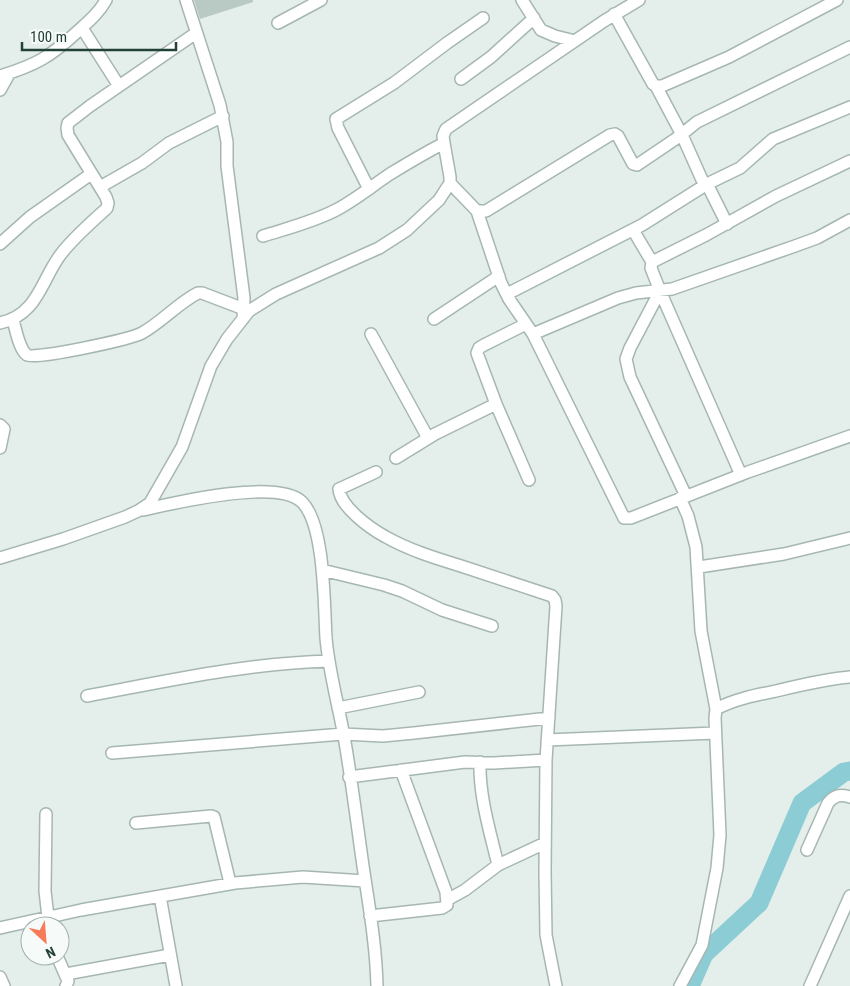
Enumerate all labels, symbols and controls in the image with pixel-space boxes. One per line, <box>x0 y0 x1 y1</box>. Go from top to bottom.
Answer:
scale bar <box>22 20 176 52</box>
text: 100 m <box>30 28 67 46</box>
north arrow <box>20 916 70 966</box>
text: N <box>43 944 58 962</box>

